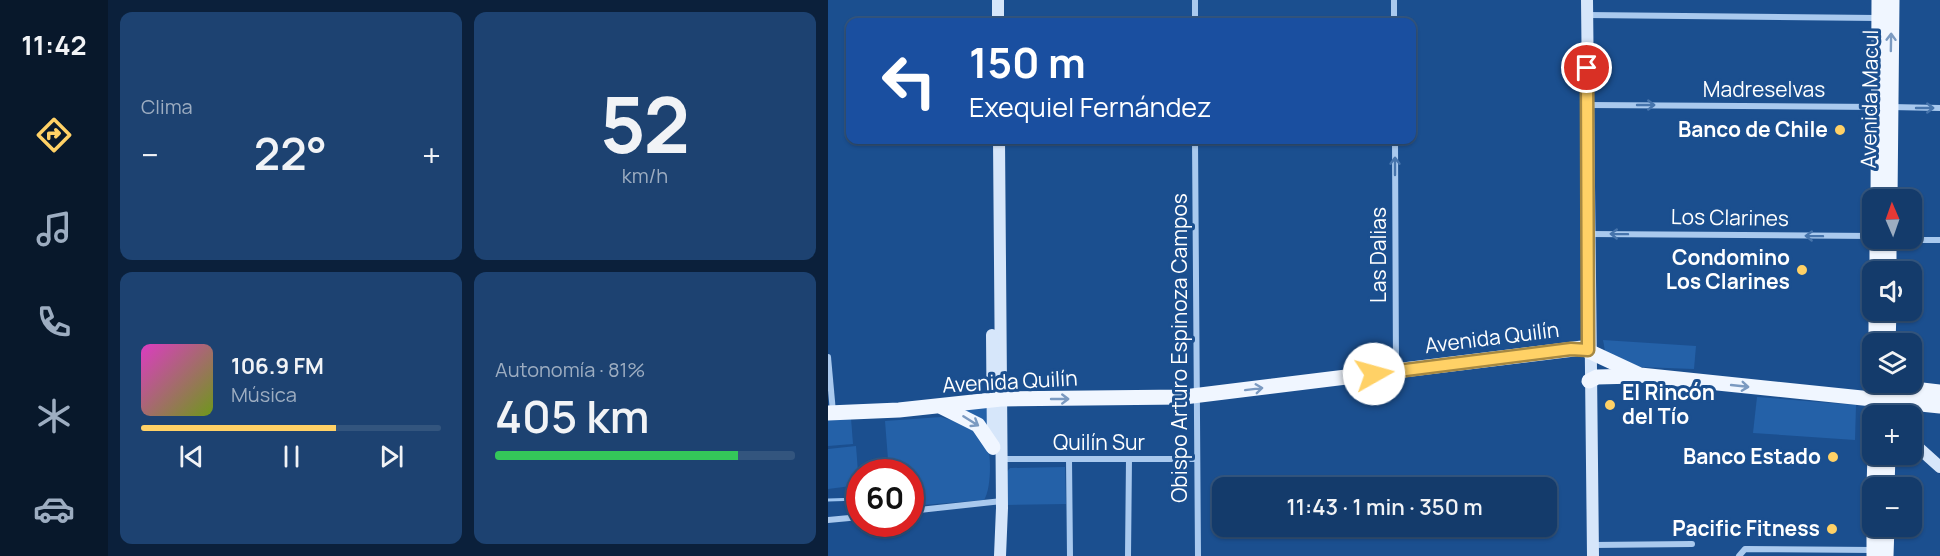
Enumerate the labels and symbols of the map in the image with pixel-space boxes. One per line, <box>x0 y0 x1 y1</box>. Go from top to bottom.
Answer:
street label: Avenida Macul <box>1854 29 1884 169</box>
one-way arrow <box>1886 33 1897 53</box>
pin <box>1561 42 1612 93</box>
street label: Madreselvas <box>1703 75 1825 103</box>
one-way arrow <box>1635 99 1655 111</box>
one-way arrow <box>1914 102 1934 113</box>
place label: Banco de Chile <box>1678 115 1828 143</box>
marker: Banco de Chile <box>1833 123 1847 137</box>
one-way arrow <box>1389 156 1401 176</box>
north arrow <box>1862 189 1922 249</box>
street label: Obispo Arturo Espinoza Campos <box>1165 193 1193 503</box>
street label: Los Clarines <box>1671 202 1789 232</box>
street label: Las Dalias <box>1364 207 1392 303</box>
one-way arrow <box>1609 228 1629 240</box>
one-way arrow <box>1804 230 1824 242</box>
place label: Condomino Los Clarines <box>1666 243 1790 295</box>
marker: Condomino Los Clarines <box>1795 263 1809 277</box>
street label: Avenida Quilín <box>1423 315 1561 359</box>
position arrow <box>1342 342 1406 406</box>
street label: Avenida Quilín <box>942 363 1078 399</box>
place label: El Rincón del Tío <box>1622 378 1715 430</box>
one-way arrow <box>1729 381 1749 392</box>
one-way arrow <box>1244 383 1264 394</box>
one-way arrow <box>1049 393 1069 405</box>
marker: El Rincón del Tío <box>1603 398 1617 412</box>
one-way arrow <box>962 415 979 427</box>
street label: Quilín Sur <box>1053 428 1145 456</box>
place label: Banco Estado <box>1683 442 1821 470</box>
marker: Banco Estado <box>1826 450 1840 464</box>
speed limit sign: 60 <box>846 459 924 537</box>
place label: Pacific Fitness <box>1672 514 1820 542</box>
marker: Pacific Fitness <box>1825 522 1839 536</box>

